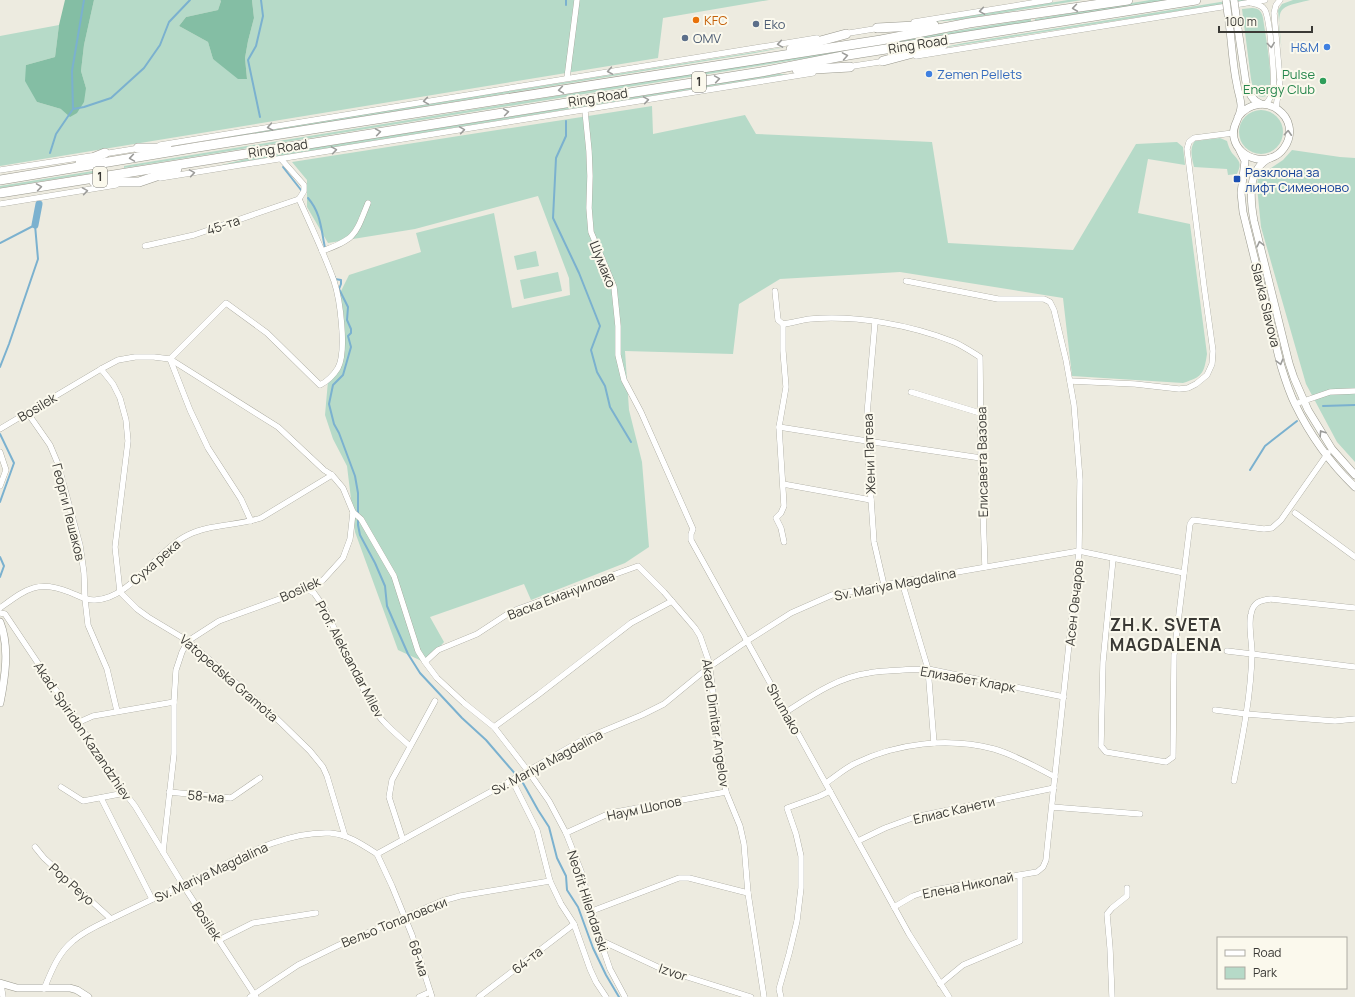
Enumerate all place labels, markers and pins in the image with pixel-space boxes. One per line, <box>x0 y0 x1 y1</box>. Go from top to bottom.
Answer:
place label: KFC <box>704 11 728 29</box>
marker: KFC <box>691 15 701 25</box>
place label: Eko <box>764 15 786 33</box>
marker: Eko <box>751 19 761 29</box>
place label: OMV <box>693 29 721 47</box>
marker: OMV <box>680 33 690 43</box>
place label: H&M <box>1291 38 1319 56</box>
marker: H&M <box>1322 42 1332 52</box>
place label: Zemen Pellets <box>937 65 1022 83</box>
place label: Pulse Energy Club <box>1243 65 1315 98</box>
marker: Zemen Pellets <box>924 69 934 79</box>
marker: Pulse Energy Club <box>1318 76 1328 86</box>
place label: Разклона за лифт Симеоново <box>1245 163 1350 196</box>
marker: Разклона за лифт Симеоново <box>1232 174 1242 184</box>

